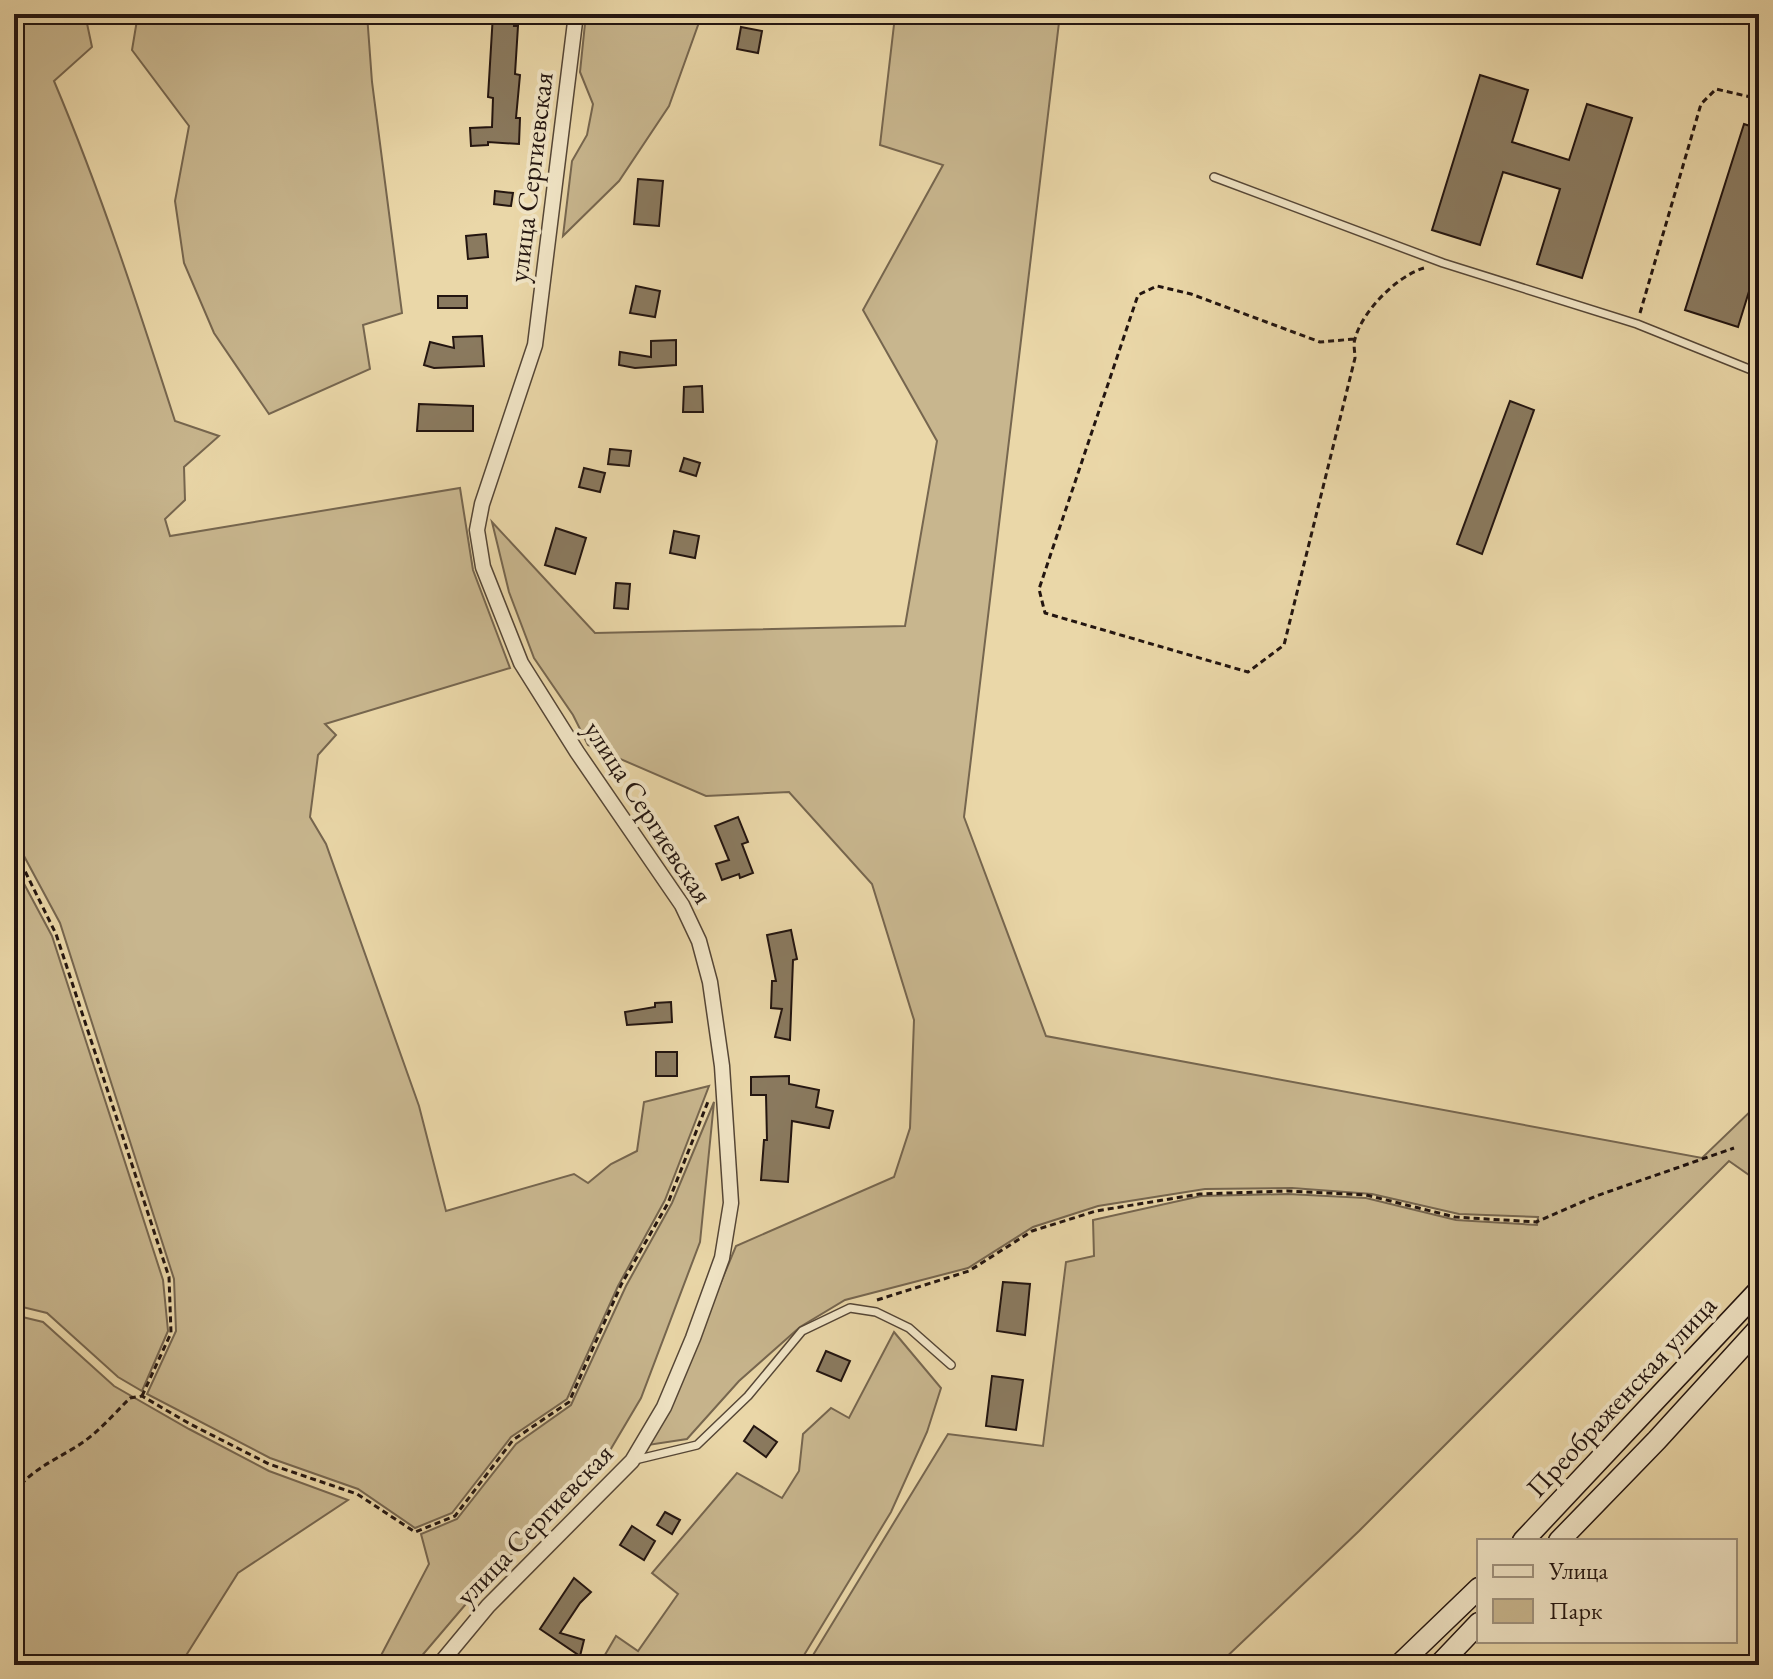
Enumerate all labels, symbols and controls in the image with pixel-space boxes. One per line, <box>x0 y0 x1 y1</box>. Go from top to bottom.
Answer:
street label: улица Сергиевская <box>499 70 561 284</box>
street label: улица Сергиевская <box>576 714 722 910</box>
street label: Преображенская улица <box>1518 1287 1725 1505</box>
street label: улица Сергиевская <box>448 1435 620 1613</box>
legend <box>1477 1539 1737 1643</box>
text: Улица <box>1548 1555 1608 1586</box>
text: Парк <box>1549 1595 1603 1626</box>

